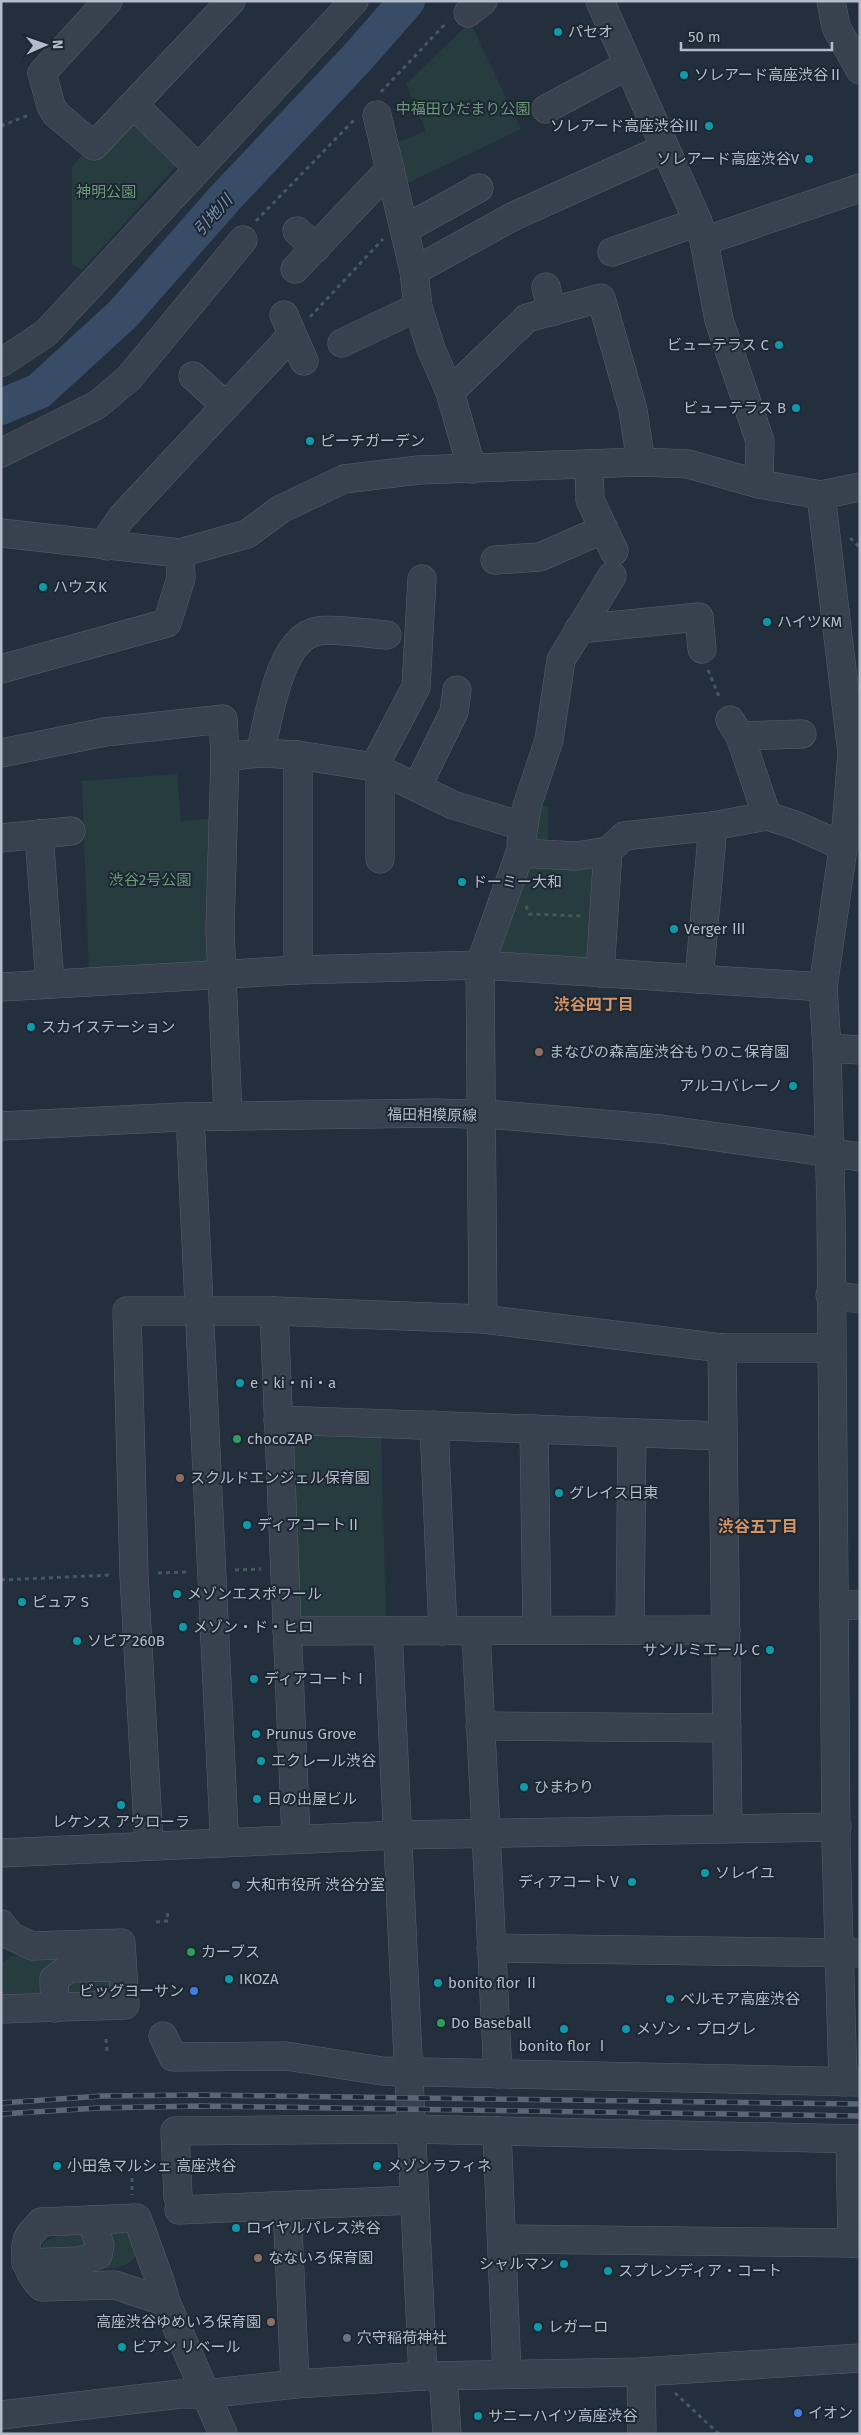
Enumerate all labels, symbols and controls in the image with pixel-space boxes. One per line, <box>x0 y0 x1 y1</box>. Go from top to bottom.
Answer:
north arrow <box>20 20 70 70</box>
scale bar <box>681 20 832 52</box>
place label: パセオ <box>568 23 613 41</box>
marker: パセオ <box>552 26 564 38</box>
text: 50 m <box>688 28 721 46</box>
text: N <box>49 40 66 50</box>
place label: ソレアード高座渋谷Ⅱ <box>694 66 843 84</box>
marker: ソレアード高座渋谷Ⅱ <box>678 69 690 81</box>
park label: 中福田ひだまり公園 <box>396 100 530 118</box>
place label: ソレアード高座渋谷Ⅲ <box>550 117 699 135</box>
marker: ソレアード高座渋谷Ⅲ <box>703 120 715 132</box>
place label: ソレアード高座渋谷V <box>657 150 800 168</box>
marker: ソレアード高座渋谷V <box>803 153 815 165</box>
park label: 神明公園 <box>76 183 136 201</box>
water label: 引地川 <box>190 189 237 239</box>
place label: ビューテラス C <box>667 336 770 354</box>
marker: ビューテラス C <box>773 339 785 351</box>
place label: ビューテラス B <box>683 399 786 417</box>
marker: ビューテラス B <box>790 402 802 414</box>
place label: ピーチガーデン <box>320 432 425 450</box>
marker: ピーチガーデン <box>304 435 316 447</box>
place label: ハウスK <box>53 578 107 596</box>
marker: ハウスK <box>37 581 49 593</box>
place label: ハイツKM <box>777 613 842 631</box>
marker: ハイツKM <box>761 616 773 628</box>
park label: 渋谷2号公園 <box>109 871 191 889</box>
place label: ドーミー大和 <box>472 873 562 891</box>
marker: ドーミー大和 <box>456 876 468 888</box>
place label: Verger Ⅲ <box>684 920 746 938</box>
marker: Verger Ⅲ <box>668 923 680 935</box>
district label: 渋谷四丁目 <box>554 995 634 1014</box>
place label: スカイステーション <box>41 1018 175 1036</box>
marker: スカイステーション <box>25 1021 37 1033</box>
place label: まなびの森高座渋谷もりのこ保育園 <box>549 1043 789 1061</box>
marker: まなびの森高座渋谷もりのこ保育園 <box>533 1046 545 1058</box>
place label: アルコバレーノ <box>679 1077 783 1095</box>
marker: アルコバレーノ <box>787 1080 799 1092</box>
street label: 福田相模原線 <box>387 1105 477 1125</box>
place label: e・ki・ni・a <box>250 1374 336 1392</box>
marker: e・ki・ni・a <box>234 1377 246 1389</box>
place label: chocoZAP <box>247 1430 313 1448</box>
marker: chocoZAP <box>231 1433 243 1445</box>
place label: スクルドエンジェル保育園 <box>190 1469 370 1487</box>
marker: スクルドエンジェル保育園 <box>174 1472 186 1484</box>
place label: グレイス日東 <box>569 1484 659 1502</box>
marker: グレイス日東 <box>553 1487 565 1499</box>
place label: ディアコートⅡ <box>257 1516 361 1534</box>
district label: 渋谷五丁目 <box>718 1517 798 1536</box>
marker: ディアコートⅡ <box>241 1519 253 1531</box>
place label: メゾンエスポワール <box>187 1585 322 1603</box>
marker: メゾンエスポワール <box>171 1588 183 1600</box>
place label: ピュア S <box>32 1593 89 1611</box>
marker: ピュア S <box>16 1596 28 1608</box>
place label: メゾン・ド・ヒロ <box>193 1618 313 1636</box>
marker: メゾン・ド・ヒロ <box>177 1621 189 1633</box>
place label: ソピア260B <box>87 1632 165 1650</box>
marker: ソピア260B <box>71 1635 83 1647</box>
place label: サンルミエール C <box>643 1641 761 1659</box>
marker: サンルミエール C <box>764 1644 776 1656</box>
place label: ディアコートⅠ <box>264 1670 368 1688</box>
marker: ディアコートⅠ <box>248 1673 260 1685</box>
place label: Prunus Grove <box>266 1725 356 1743</box>
marker: Prunus Grove <box>250 1728 262 1740</box>
place label: エクレール渋谷 <box>271 1752 376 1770</box>
marker: エクレール渋谷 <box>255 1755 267 1767</box>
place label: ひまわり <box>534 1778 594 1796</box>
marker: ひまわり <box>518 1781 530 1793</box>
place label: 日の出屋ビル <box>267 1790 357 1808</box>
marker: 日の出屋ビル <box>251 1793 263 1805</box>
marker: レケンス アウローラ <box>115 1799 127 1811</box>
place label: レケンス アウローラ <box>52 1813 190 1831</box>
place label: ソレイユ <box>715 1864 775 1882</box>
marker: ソレイユ <box>699 1867 711 1879</box>
place label: ディアコートⅤ <box>518 1873 622 1891</box>
place label: 大和市役所 渋谷分室 <box>246 1876 385 1894</box>
marker: ディアコートⅤ <box>626 1876 638 1888</box>
marker: 大和市役所 渋谷分室 <box>230 1879 242 1891</box>
place label: カーブス <box>201 1943 260 1961</box>
marker: カーブス <box>185 1946 197 1958</box>
place label: IKOZA <box>239 1970 279 1988</box>
marker: IKOZA <box>223 1973 235 1985</box>
place label: bonito flor Ⅱ <box>448 1974 539 1992</box>
marker: bonito flor Ⅱ <box>432 1977 444 1989</box>
place label: ビッグヨーサン <box>79 1982 184 2000</box>
marker: ビッグヨーサン <box>188 1985 200 1997</box>
place label: ベルモア高座渋谷 <box>680 1990 800 2008</box>
marker: ベルモア高座渋谷 <box>664 1993 676 2005</box>
place label: Do Baseball <box>451 2014 532 2032</box>
marker: Do Baseball <box>435 2017 447 2029</box>
place label: メゾン・プログレ <box>636 2020 756 2038</box>
marker: bonito flor Ⅰ <box>558 2023 570 2035</box>
marker: メゾン・プログレ <box>620 2023 632 2035</box>
place label: bonito flor Ⅰ <box>519 2037 609 2055</box>
place label: 小田急マルシェ 高座渋谷 <box>67 2157 236 2175</box>
place label: メゾンラフィネ <box>387 2157 492 2175</box>
marker: 小田急マルシェ 高座渋谷 <box>51 2160 63 2172</box>
marker: メゾンラフィネ <box>371 2160 383 2172</box>
place label: ロイヤルパレス渋谷 <box>246 2219 381 2237</box>
marker: ロイヤルパレス渋谷 <box>230 2222 242 2234</box>
place label: なないろ保育園 <box>268 2249 373 2267</box>
marker: なないろ保育園 <box>252 2252 264 2264</box>
place label: シャルマン <box>479 2255 554 2273</box>
marker: シャルマン <box>558 2258 570 2270</box>
place label: スプレンディア・コート <box>618 2262 782 2280</box>
marker: スプレンディア・コート <box>602 2265 614 2277</box>
place label: 高座渋谷ゆめいろ保育園 <box>96 2313 261 2331</box>
marker: 高座渋谷ゆめいろ保育園 <box>265 2316 277 2328</box>
place label: レガーロ <box>548 2318 608 2336</box>
marker: レガーロ <box>532 2321 544 2333</box>
place label: 穴守稲荷神社 <box>357 2329 447 2347</box>
marker: 穴守稲荷神社 <box>341 2332 353 2344</box>
place label: ビアン リベール <box>132 2338 240 2356</box>
marker: ビアン リベール <box>116 2341 128 2353</box>
place label: イオン <box>808 2404 853 2422</box>
place label: サニーハイツ高座渋谷 <box>488 2407 637 2425</box>
marker: イオン <box>792 2407 804 2419</box>
marker: サニーハイツ高座渋谷 <box>472 2410 484 2422</box>

